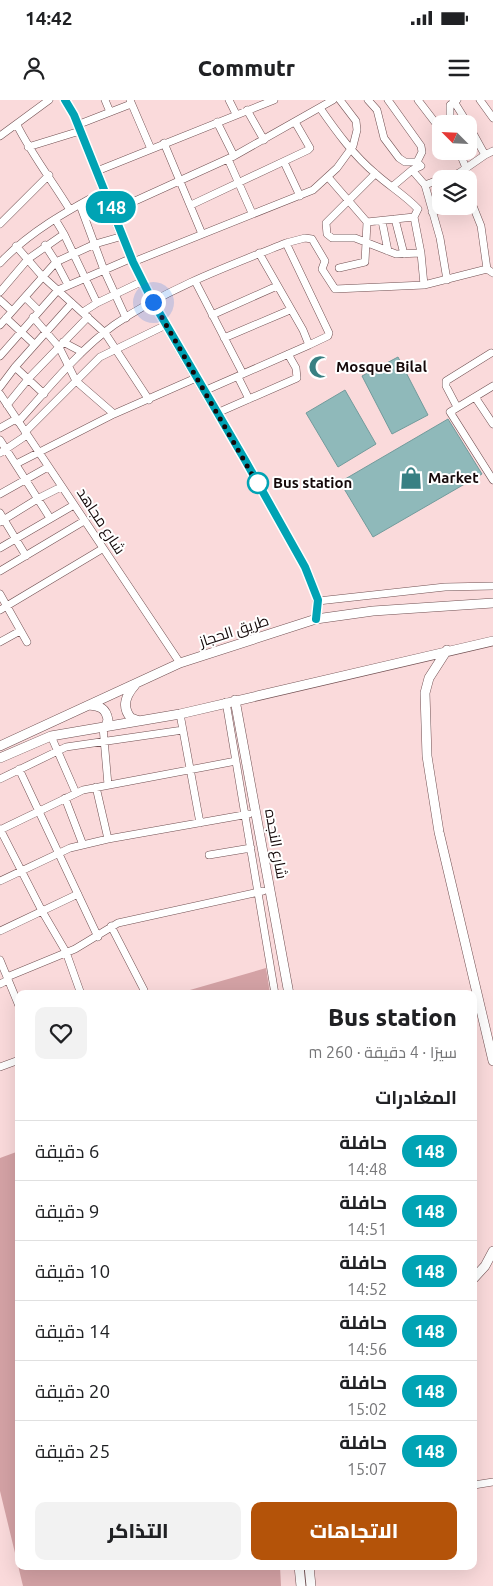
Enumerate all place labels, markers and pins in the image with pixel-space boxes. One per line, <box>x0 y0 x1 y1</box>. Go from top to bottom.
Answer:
mosque icon: Mosque Bilal <box>307 354 333 380</box>
place label: Mosque Bilal <box>336 358 427 375</box>
shop icon: Market <box>398 465 424 491</box>
place label: Market <box>428 469 479 486</box>
marker: Bus station <box>247 472 269 494</box>
place label: Bus station <box>273 474 352 491</box>

